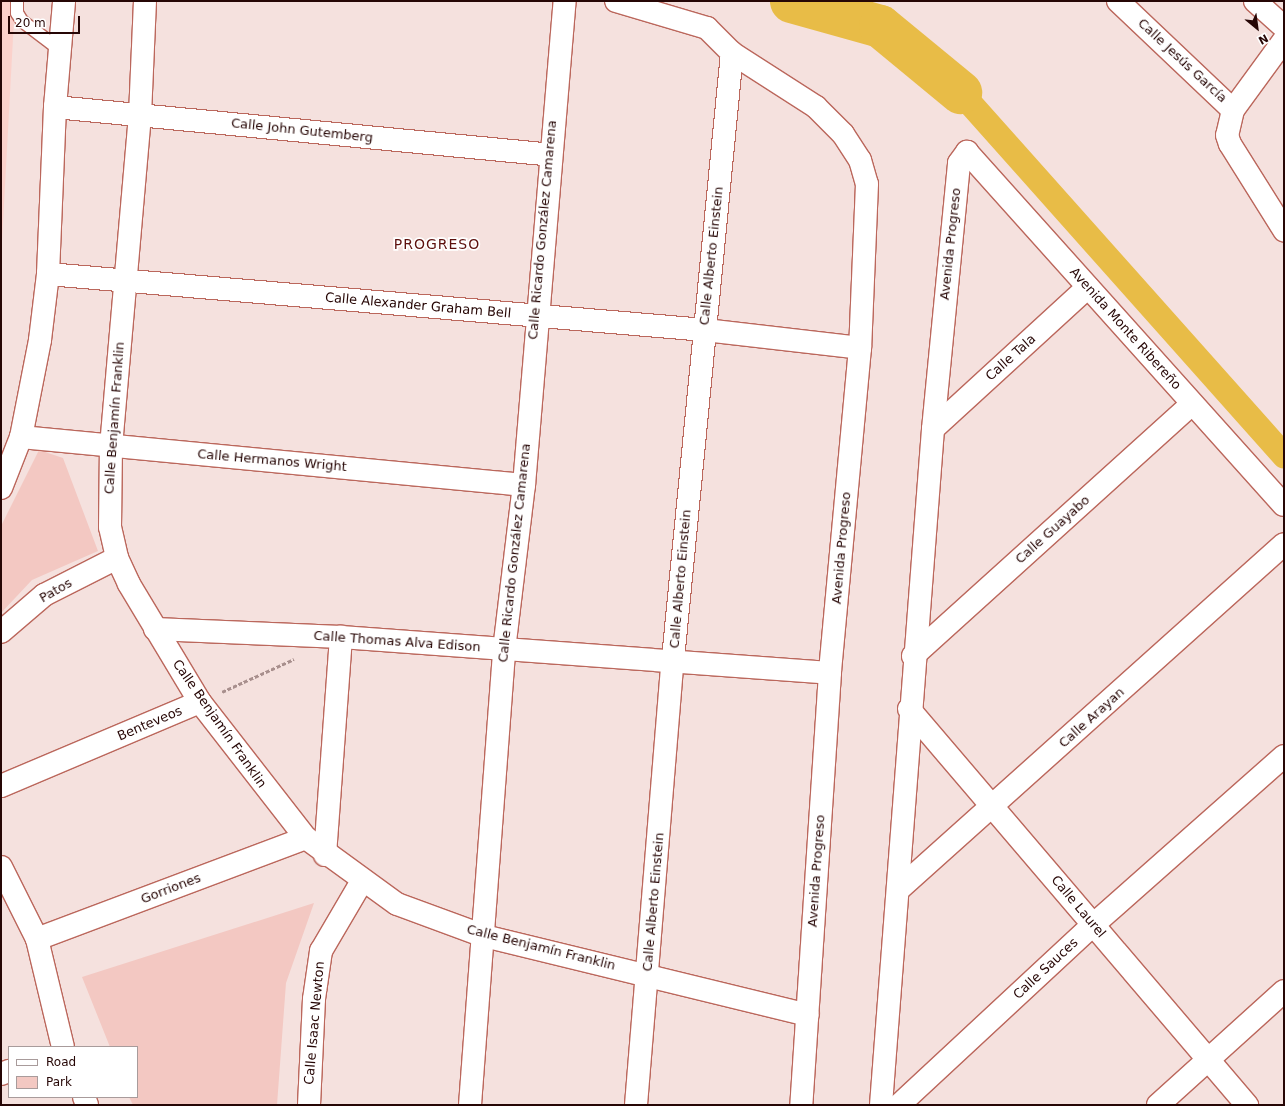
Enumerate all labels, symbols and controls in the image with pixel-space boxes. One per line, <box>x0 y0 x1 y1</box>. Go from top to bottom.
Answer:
scale bar <box>10 8 82 34</box>
north arrow <box>1237 8 1277 48</box>
text: 20 m <box>15 16 46 30</box>
street label: Calle Jesús García <box>1134 16 1230 106</box>
text: N <box>1256 31 1270 47</box>
street label: Calle John Gutemberg <box>230 116 374 146</box>
street label: Calle Ricardo González Camarena <box>526 120 560 340</box>
street label: Calle Alberto Einstein <box>697 186 727 326</box>
street label: Avenida Progreso <box>937 187 965 301</box>
district label: PROGRESO <box>394 236 480 252</box>
street label: Avenida Monte Ribereño <box>1066 265 1184 393</box>
street label: Calle Alexander Graham Bell <box>324 290 512 322</box>
street label: Calle Tala <box>983 332 1039 384</box>
street label: Calle Benjamín Franklin <box>102 341 128 495</box>
street label: Calle Ricardo González Camarena <box>496 443 534 663</box>
street label: Calle Hermanos Wright <box>197 447 347 475</box>
street label: Avenida Progreso <box>829 491 855 605</box>
street label: Calle Guayabo <box>1013 493 1093 567</box>
street label: Calle Alberto Einstein <box>667 509 695 649</box>
street label: Patos <box>37 575 75 607</box>
street label: Calle Thomas Alva Edison <box>313 628 481 656</box>
street label: Calle Benjamín Franklin <box>169 657 269 791</box>
street label: Calle Arayan <box>1056 685 1128 751</box>
street label: Benteveos <box>115 703 185 745</box>
street label: Avenida Progreso <box>805 814 829 928</box>
street label: Calle Alberto Einstein <box>640 832 668 972</box>
street label: Gorriones <box>139 870 203 908</box>
street label: Calle Laurel <box>1047 873 1109 941</box>
street label: Calle Benjamín Franklin <box>465 922 617 974</box>
street label: Calle Sauces <box>1010 935 1082 1003</box>
street label: Calle Isaac Newton <box>302 961 328 1085</box>
legend <box>8 1046 138 1098</box>
text: Road <box>46 1055 76 1069</box>
text: Park <box>46 1075 72 1089</box>

